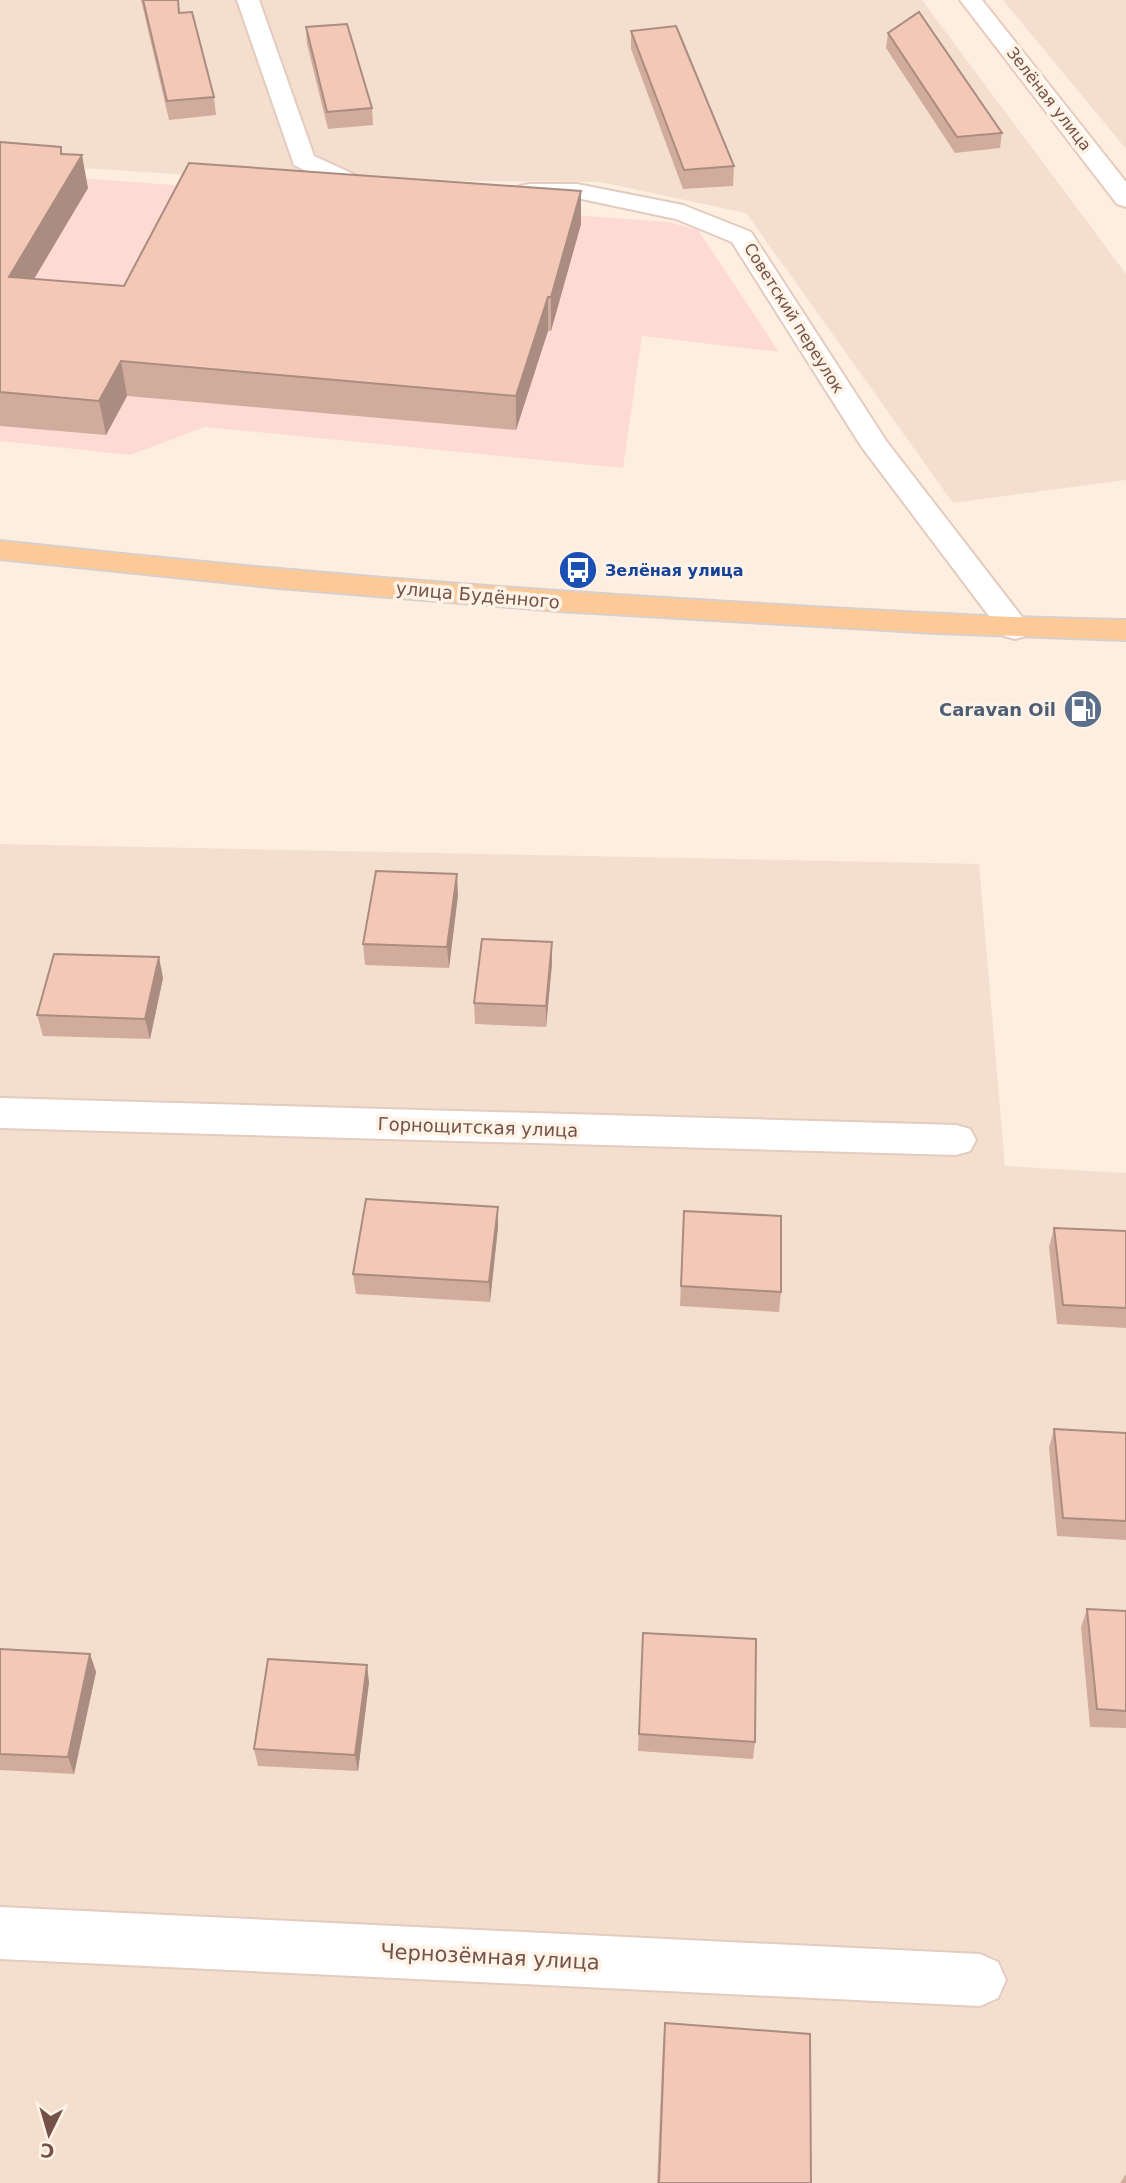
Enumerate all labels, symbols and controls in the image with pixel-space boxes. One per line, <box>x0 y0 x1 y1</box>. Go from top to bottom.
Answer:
street label: Зелёная улица <box>1003 44 1095 154</box>
street label: Советский переулок <box>740 239 848 397</box>
bus stop icon: Зелёная улица <box>557 549 599 591</box>
place label: Зелёная улица <box>605 561 744 580</box>
street label: улица Будённого <box>395 577 561 613</box>
fuel station icon: Caravan Oil <box>1062 688 1104 730</box>
place label: Caravan Oil <box>939 699 1056 720</box>
street label: Горнощитская улица <box>377 1113 579 1141</box>
street label: Чернозёмная улица <box>380 1939 600 1975</box>
north arrow <box>14 2099 84 2169</box>
text: С <box>40 2139 55 2163</box>

